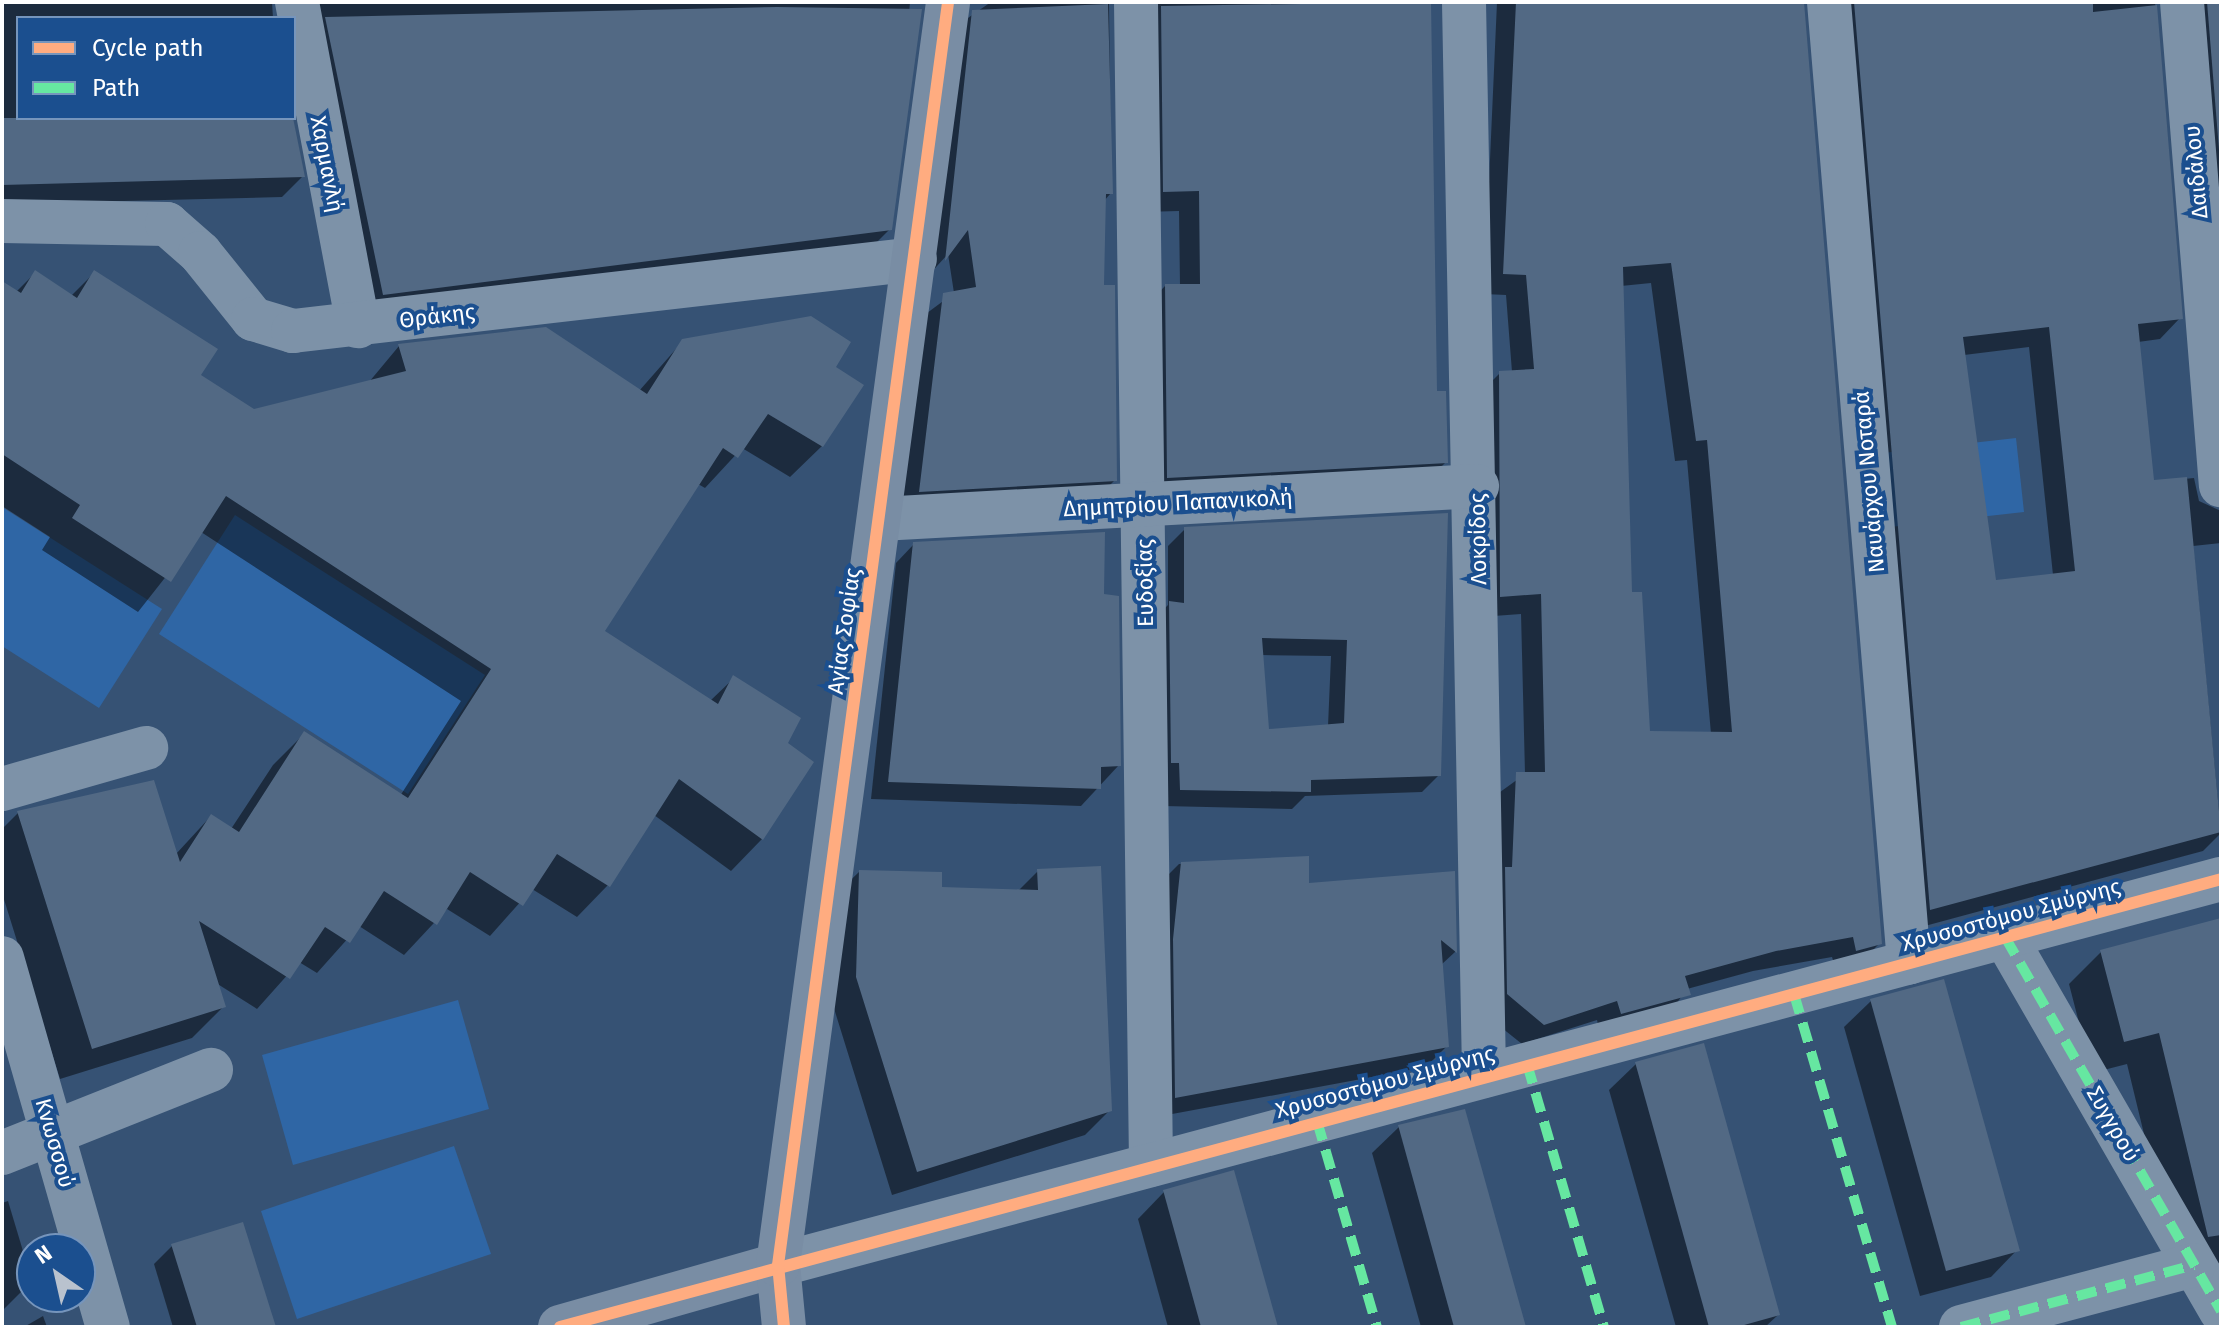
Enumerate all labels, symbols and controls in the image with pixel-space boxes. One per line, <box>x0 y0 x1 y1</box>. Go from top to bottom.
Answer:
legend <box>16 16 296 120</box>
text: Cycle path <box>92 34 204 62</box>
text: Path <box>92 74 140 102</box>
street label: Χαρμανλή <box>305 114 349 214</box>
street label: Δαιδάλου <box>2179 124 2213 220</box>
street label: Θράκης <box>398 298 476 334</box>
street label: Ναυάρχου Νοταρά <box>1848 390 1890 574</box>
street label: Δημητρίου Παπανικολή <box>1063 484 1293 522</box>
street label: Λοκρίδος <box>1464 493 1492 585</box>
street label: Ευδοξίας <box>1131 539 1159 627</box>
street label: Αγίας Σοφίας <box>822 566 866 696</box>
street label: Χρυσοστόμου Σμύρνης <box>1899 873 2123 957</box>
street label: Χρυσοστόμου Σμύρνης <box>1273 1040 1497 1124</box>
street label: Συγγρού <box>2081 1082 2145 1166</box>
street label: Κνωσσού <box>30 1095 80 1191</box>
north arrow <box>16 1233 96 1313</box>
text: N <box>30 1239 57 1270</box>

